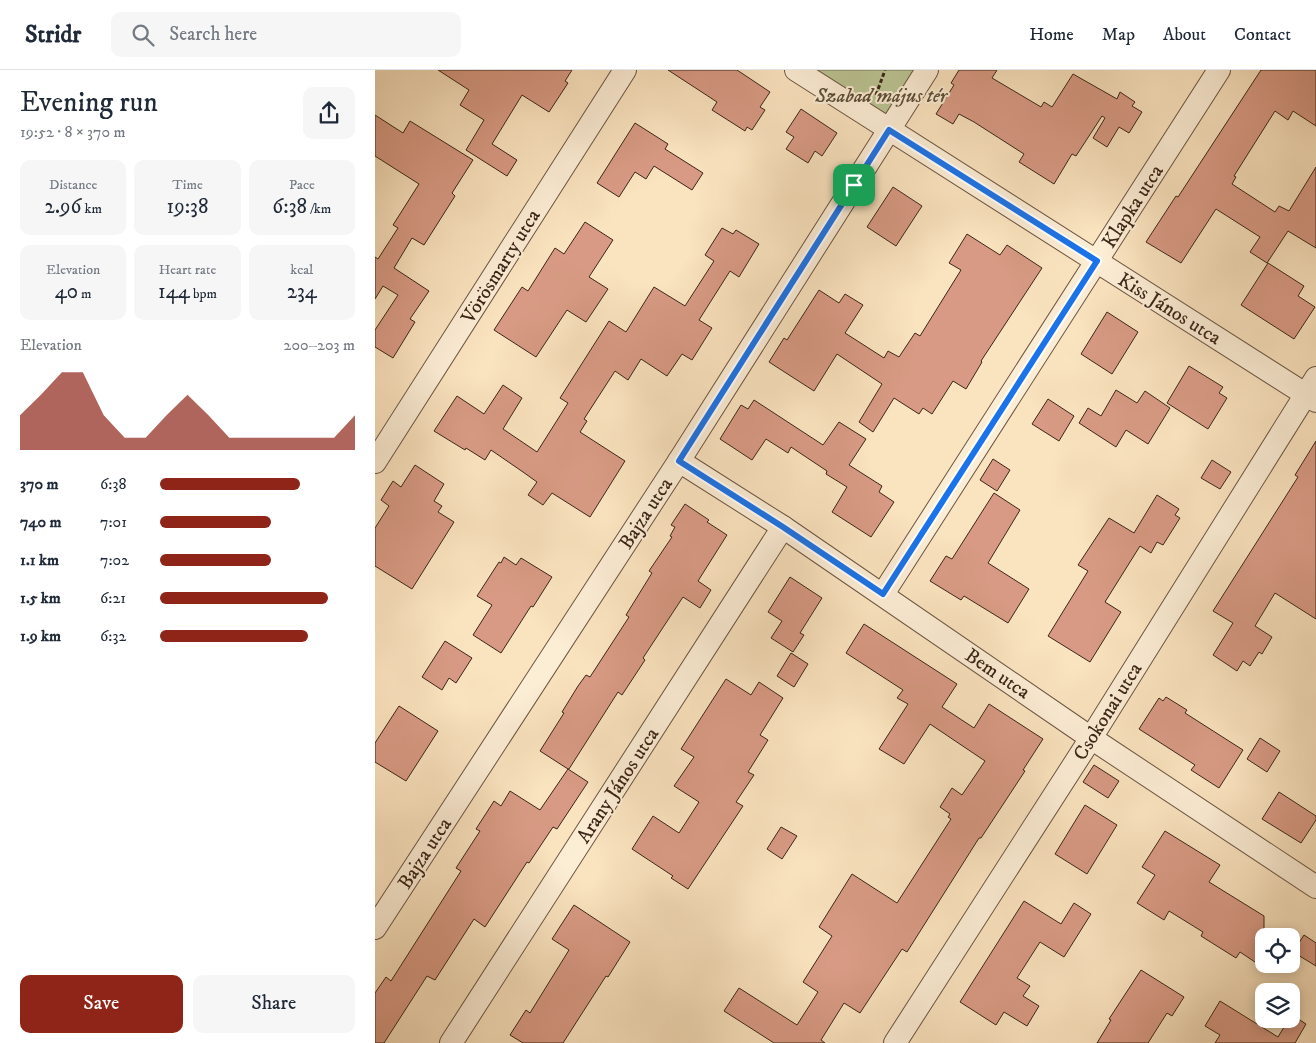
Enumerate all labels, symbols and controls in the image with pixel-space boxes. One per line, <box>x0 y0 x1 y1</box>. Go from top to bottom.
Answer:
search box <box>111 12 461 57</box>
text: Stridr <box>25 20 81 50</box>
icon: search <box>129 21 157 49</box>
text: Search here <box>169 23 257 46</box>
text: Home <box>1029 24 1074 46</box>
text: Map <box>1102 24 1135 46</box>
text: About <box>1163 24 1206 46</box>
text: Contact <box>1234 24 1291 46</box>
park label: Szabad május tér <box>814 84 949 109</box>
text: Evening run <box>20 85 158 120</box>
button: share <box>303 87 355 139</box>
text: 19:52 · 8 × 370 m <box>20 122 125 142</box>
street label: Klapka utca <box>1097 160 1170 253</box>
pin <box>833 164 875 206</box>
icon: arrive <box>840 171 868 199</box>
text: Distance <box>49 176 97 194</box>
text: Time <box>172 176 203 194</box>
text: Pace <box>289 176 315 194</box>
text: 2.96 <box>44 194 81 220</box>
text: 19:38 <box>167 194 208 220</box>
text: 6:38 <box>272 194 307 220</box>
text: km <box>81 200 102 218</box>
text: /km <box>307 200 331 218</box>
street label: Vörösmarty utca <box>456 205 547 329</box>
text: Elevation <box>46 261 100 279</box>
text: Heart rate <box>159 261 216 279</box>
text: kcal <box>290 261 313 279</box>
street label: Kiss János utca <box>1113 268 1226 351</box>
text: 40 <box>55 279 78 305</box>
text: 144 <box>158 279 190 305</box>
text: 234 <box>287 279 317 305</box>
text: m <box>78 285 92 303</box>
text: bpm <box>190 285 217 303</box>
text: Elevation <box>20 335 82 355</box>
text: 200–203 m <box>284 335 355 355</box>
street label: Bajza utca <box>614 473 679 554</box>
text: 370 m <box>20 474 58 494</box>
text: 6:38 <box>100 474 126 494</box>
text: 740 m <box>20 512 61 532</box>
text: 7:01 <box>100 512 127 532</box>
text: 1.1 km <box>20 550 59 570</box>
text: 7:02 <box>100 550 129 570</box>
text: 1.5 km <box>20 588 61 608</box>
text: 6:21 <box>100 588 126 608</box>
text: 1.9 km <box>20 626 61 646</box>
text: 6:32 <box>100 626 126 646</box>
street label: Bem utca <box>960 643 1035 705</box>
street label: Csokonai utca <box>1068 658 1148 765</box>
street label: Arany János utca <box>572 723 665 848</box>
street label: Bajza utca <box>393 813 458 894</box>
map controls <box>1255 928 1300 1028</box>
button: locate <box>1255 928 1300 973</box>
button: Save <box>20 975 183 1033</box>
button: Share <box>193 975 355 1033</box>
button: layers <box>1255 983 1300 1028</box>

